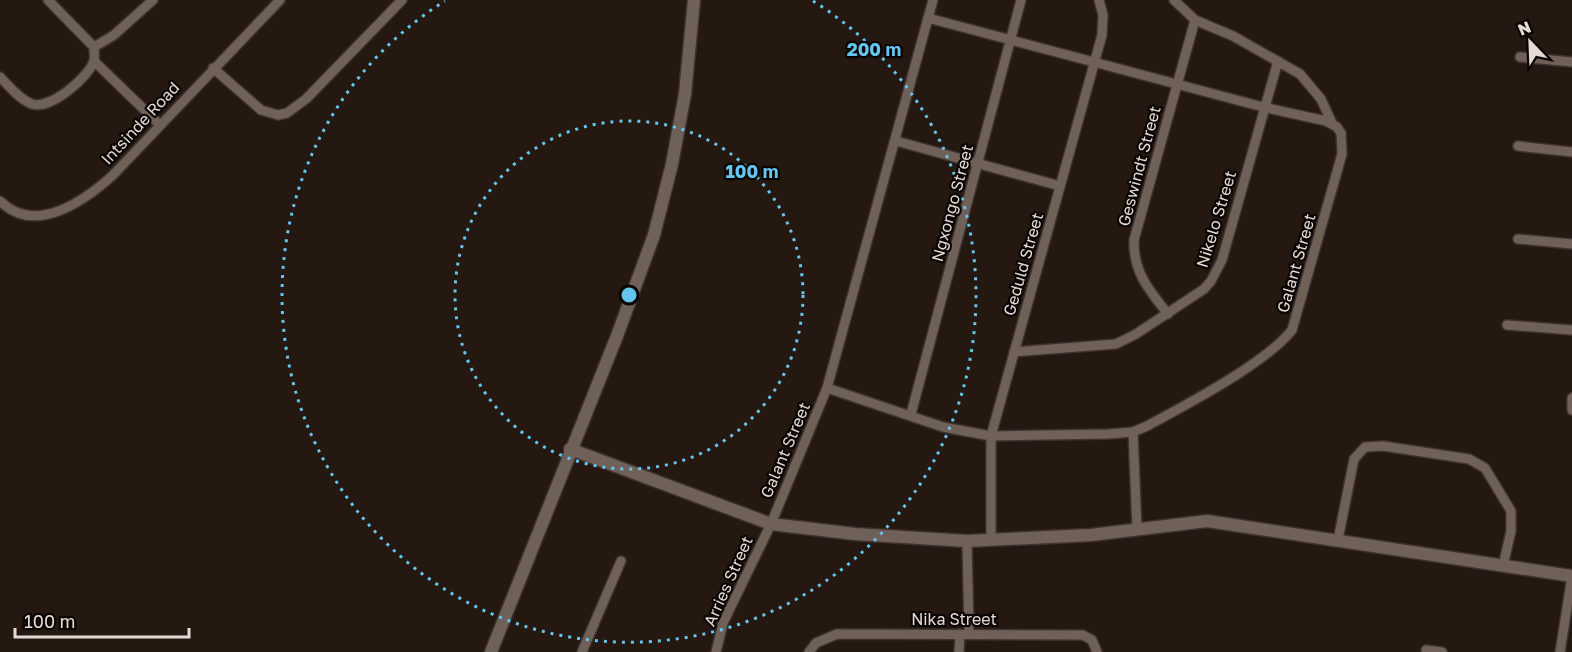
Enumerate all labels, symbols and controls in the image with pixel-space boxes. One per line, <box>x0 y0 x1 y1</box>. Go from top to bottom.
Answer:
north arrow <box>1500 12 1560 72</box>
text: N <box>1515 17 1534 40</box>
text: 200 m <box>847 38 901 60</box>
street label: Intsinde Road <box>97 77 183 169</box>
street label: Geswindt Street <box>1113 104 1165 228</box>
street label: Ngxongo Street <box>927 142 977 264</box>
text: 100 m <box>726 160 778 182</box>
street label: Nikelo Street <box>1192 168 1240 270</box>
street label: Geduld Street <box>999 210 1047 318</box>
street label: Galant Street <box>1272 211 1320 315</box>
centre of rings <box>619 285 639 305</box>
street label: Galant Street <box>756 399 814 501</box>
street label: Arries Street <box>699 533 757 629</box>
scale bar <box>15 601 189 639</box>
street label: Nika Street <box>911 609 997 629</box>
text: 100 m <box>24 610 75 632</box>

